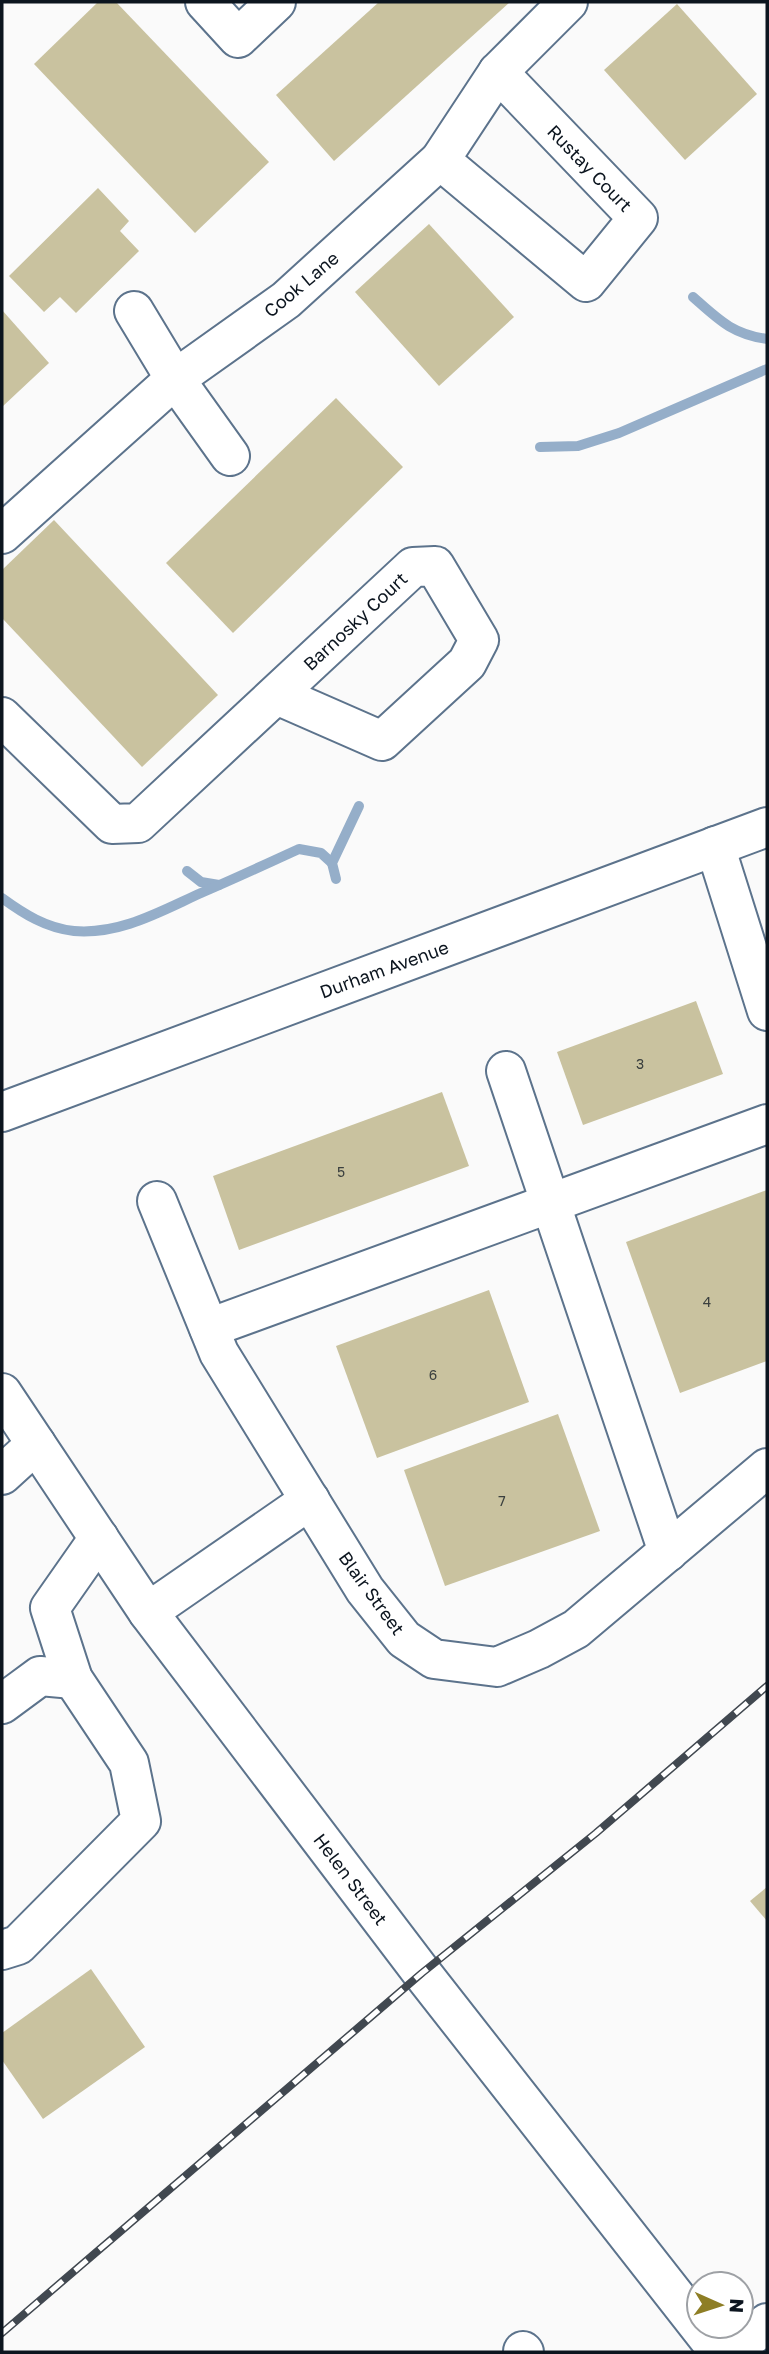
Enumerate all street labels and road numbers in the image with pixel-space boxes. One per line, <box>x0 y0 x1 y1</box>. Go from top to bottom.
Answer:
street label: Rustay Court <box>543 120 637 216</box>
street label: Cook Lane <box>259 246 343 322</box>
street label: Barnosky Court <box>298 567 412 675</box>
street label: Durham Avenue <box>316 935 452 1003</box>
street label: Blair Street <box>334 1547 410 1639</box>
street label: Helen Street <box>309 1829 393 1929</box>

